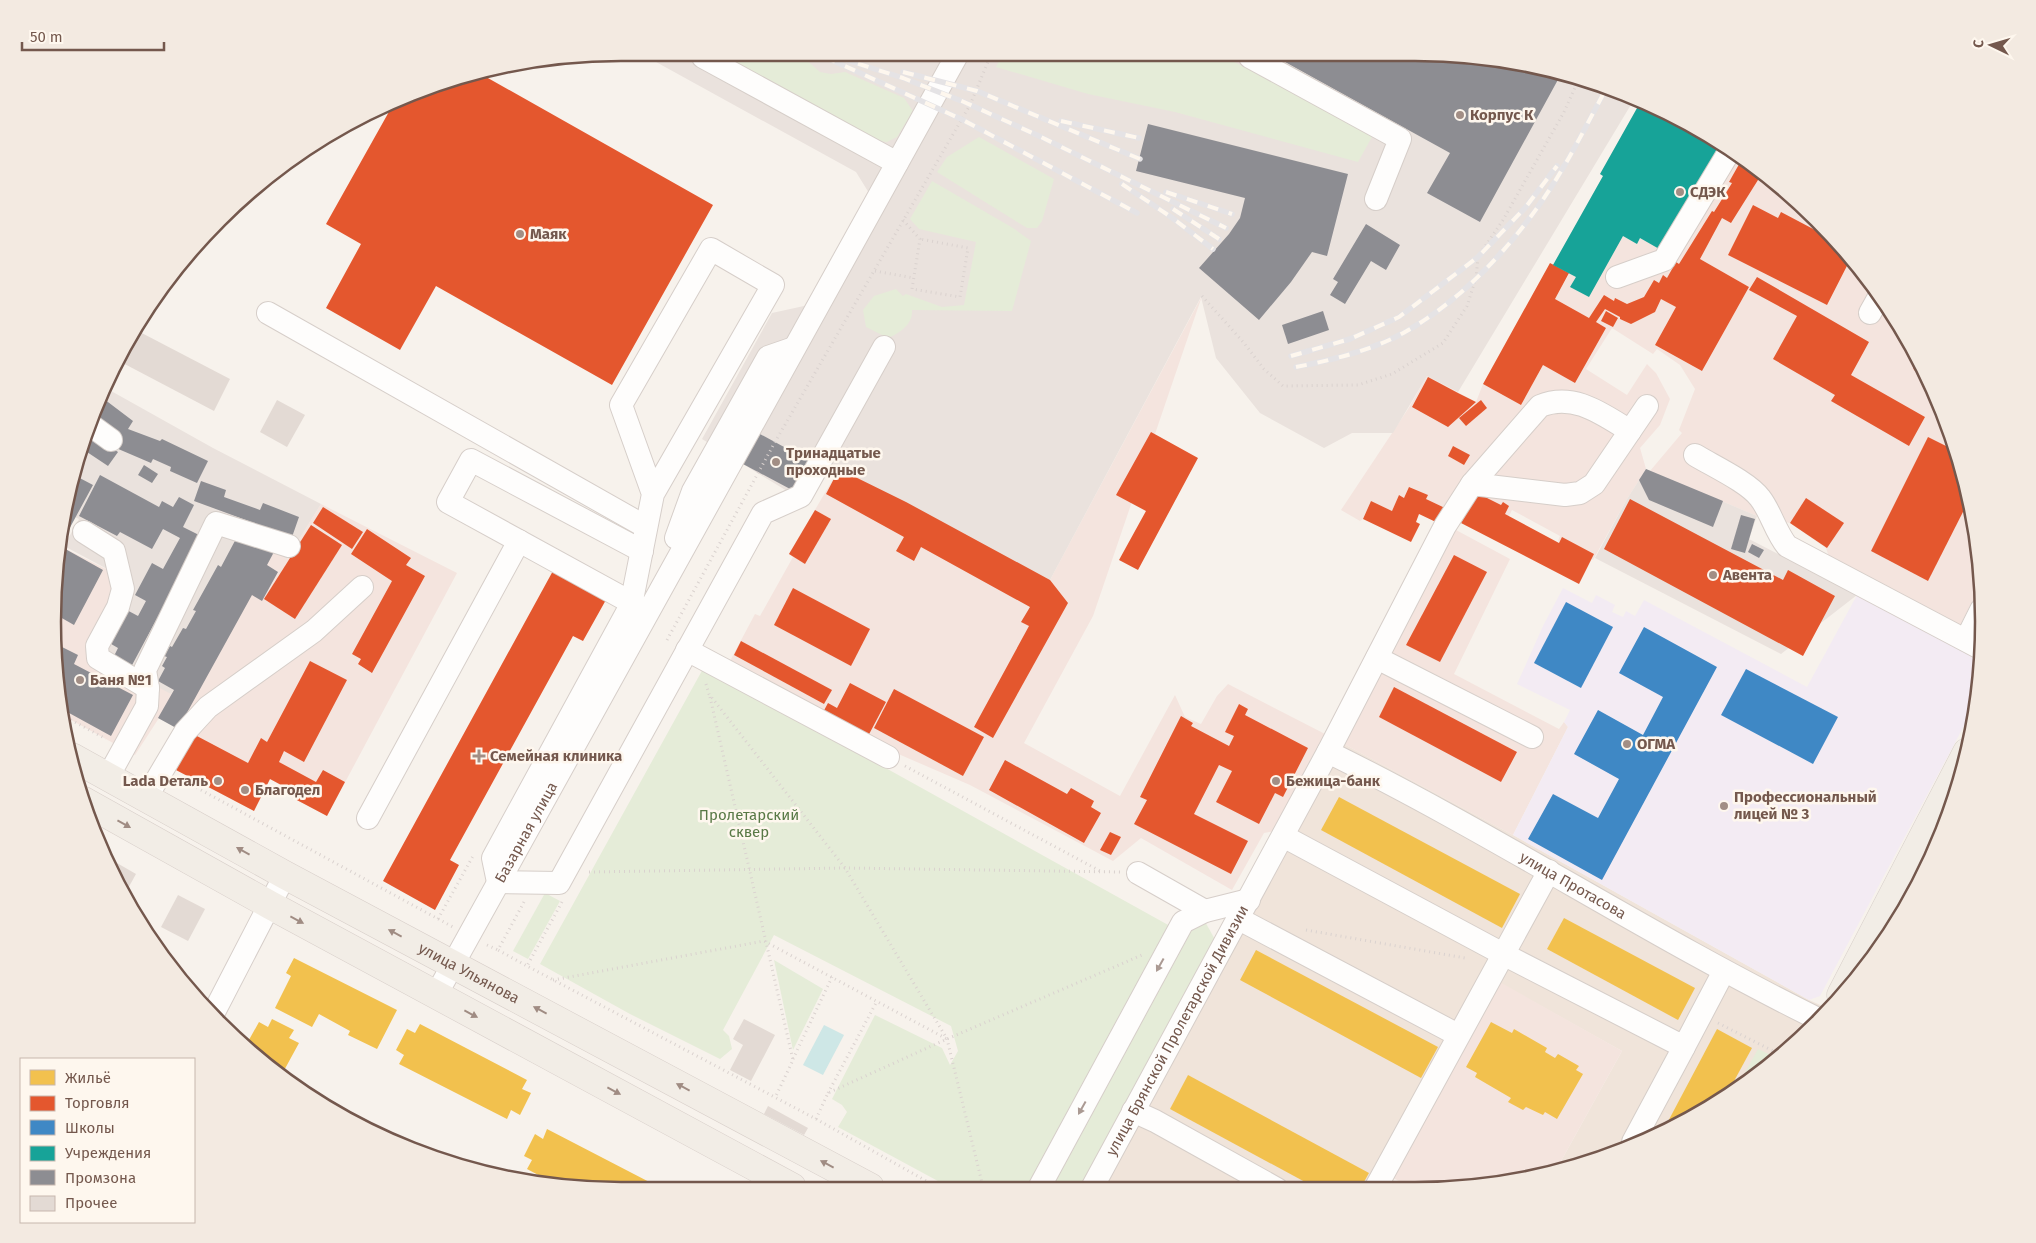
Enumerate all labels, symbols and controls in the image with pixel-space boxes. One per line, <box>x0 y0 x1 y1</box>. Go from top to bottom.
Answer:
scale bar <box>22 20 165 52</box>
north arrow <box>1966 20 2016 70</box>
text: 50 m <box>30 28 63 46</box>
text: С <box>1970 39 1987 49</box>
place label: Корпус К <box>1470 106 1534 124</box>
marker: Корпус К <box>1454 109 1466 121</box>
place label: СДЭК <box>1690 183 1726 201</box>
marker: СДЭК <box>1674 186 1686 198</box>
place label: Маяк <box>530 225 567 243</box>
marker: Маяк <box>514 228 526 240</box>
place label: Тринадцатые проходные <box>786 444 881 479</box>
marker: Тринадцатые проходные <box>770 456 782 468</box>
place label: Авента <box>1722 566 1772 584</box>
marker: Авента <box>1707 569 1719 581</box>
place label: Баня №1 <box>90 671 152 689</box>
marker: Баня №1 <box>74 674 86 686</box>
place label: ОГМА <box>1637 735 1676 753</box>
marker: ОГМА <box>1621 738 1633 750</box>
place label: Семейная клиника <box>490 747 622 765</box>
marker: Семейная клиника <box>472 749 486 763</box>
place label: Lada Dеталь <box>123 772 208 790</box>
place label: Бежица-банк <box>1286 772 1381 790</box>
marker: Lada Dеталь <box>212 775 224 787</box>
marker: Бежица-банк <box>1270 775 1282 787</box>
street label: Базарная улица <box>491 779 561 886</box>
place label: Благодел <box>255 781 320 799</box>
marker: Благодел <box>239 784 251 796</box>
place label: Профессиональный лицей № 3 <box>1734 788 1877 823</box>
marker: Профессиональный лицей № 3 <box>1718 800 1730 812</box>
park label: Пролетарский сквер <box>699 806 799 841</box>
one-way arrow <box>117 820 132 828</box>
one-way arrow <box>235 847 250 855</box>
street label: улица Протасова <box>1517 848 1629 923</box>
street label: улица Брянской Пролетарской Дивизии <box>1102 902 1252 1159</box>
one-way arrow <box>290 916 304 924</box>
one-way arrow <box>388 929 402 937</box>
street label: улица Ульянова <box>415 939 523 1007</box>
one-way arrow <box>1156 958 1164 972</box>
one-way arrow <box>533 1006 548 1014</box>
one-way arrow <box>464 1010 478 1018</box>
legend <box>20 1058 195 1223</box>
text: Жильё <box>65 1069 111 1087</box>
one-way arrow <box>676 1083 691 1091</box>
one-way arrow <box>607 1087 621 1095</box>
text: Торговля <box>65 1094 130 1112</box>
one-way arrow <box>1078 1100 1086 1115</box>
text: Школы <box>65 1119 115 1137</box>
text: Учреждения <box>65 1144 151 1162</box>
one-way arrow <box>819 1160 834 1168</box>
text: Промзона <box>65 1169 136 1187</box>
text: Прочее <box>65 1194 117 1212</box>

